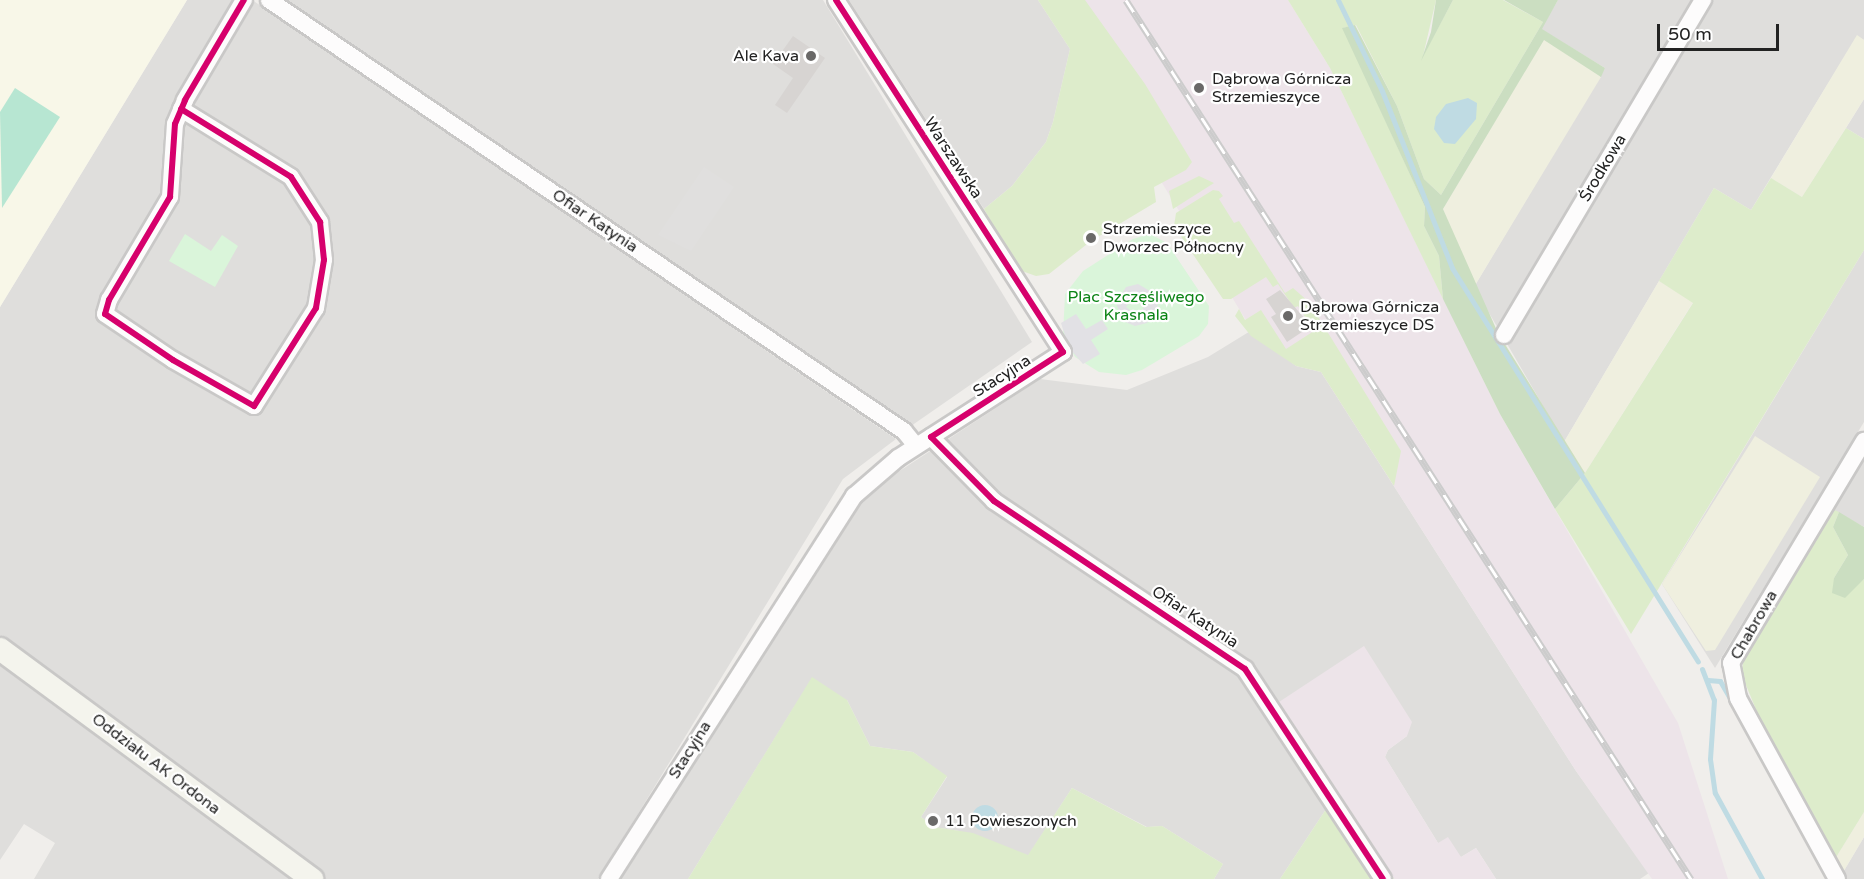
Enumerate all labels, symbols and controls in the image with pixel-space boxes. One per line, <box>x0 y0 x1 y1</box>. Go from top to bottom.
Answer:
scale bar <box>1660 12 1782 50</box>
text: 50 m <box>1668 23 1712 45</box>
place label: Ale Kava <box>733 46 799 66</box>
marker: Ale Kava <box>804 49 818 63</box>
place label: Dąbrowa Górnicza Strzemieszyce <box>1212 69 1351 107</box>
marker: Dąbrowa Górnicza Strzemieszyce <box>1190 79 1208 97</box>
street label: Warszawska <box>920 114 986 202</box>
street label: Środkowa <box>1575 131 1631 205</box>
street label: Ofiar Katynia <box>548 185 642 257</box>
place label: Strzemieszyce Dworzec Północny <box>1103 219 1244 257</box>
marker: Strzemieszyce Dworzec Północny <box>1084 231 1098 245</box>
park label: Plac Szczęśliwego Krasnala <box>1068 287 1204 325</box>
place label: Dąbrowa Górnicza Strzemieszyce DS <box>1300 297 1439 335</box>
marker: Dąbrowa Górnicza Strzemieszyce DS <box>1281 309 1295 323</box>
street label: Stacyjna <box>970 351 1034 401</box>
street label: Ofiar Katynia <box>1148 582 1242 652</box>
street label: Chabrowa <box>1726 587 1782 663</box>
street label: Oddziału AK Ordona <box>88 709 224 819</box>
street label: Stacyjna <box>665 718 715 782</box>
place label: 11 Powieszonych <box>945 811 1077 831</box>
marker: 11 Powieszonych <box>926 814 940 828</box>

